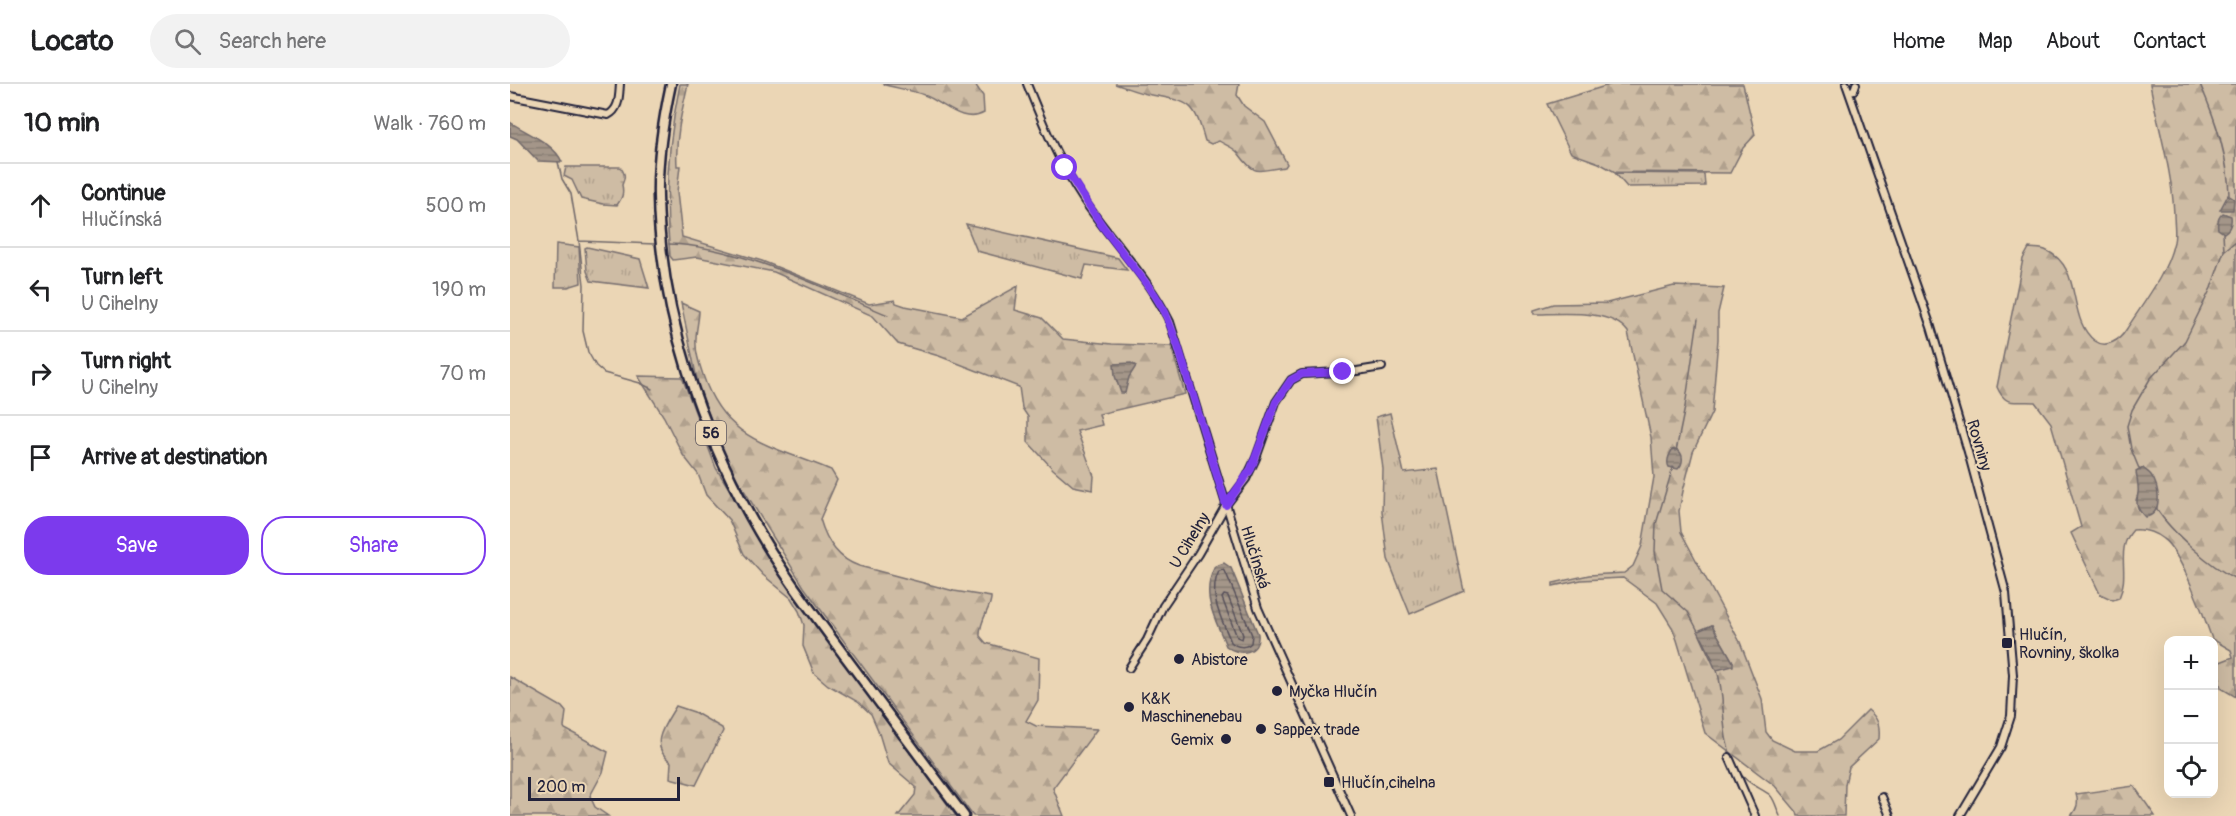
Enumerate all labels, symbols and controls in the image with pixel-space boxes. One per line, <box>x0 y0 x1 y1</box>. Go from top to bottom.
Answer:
search box <box>150 14 570 68</box>
text: Locato <box>30 24 114 59</box>
icon: search <box>171 25 204 58</box>
text: Search here <box>219 27 326 55</box>
text: Home <box>1892 28 1945 55</box>
text: Map <box>1978 28 2013 55</box>
text: About <box>2046 28 2100 55</box>
text: Contact <box>2133 28 2206 55</box>
text: 10 min <box>24 107 100 139</box>
text: Walk · 760 m <box>373 111 486 136</box>
route start <box>1051 154 1077 180</box>
text: Continue <box>81 179 165 207</box>
icon: ahead <box>24 189 57 222</box>
text: 500 m <box>426 193 486 218</box>
text: Hlučínská <box>81 207 162 232</box>
text: Turn left <box>81 263 163 291</box>
icon: left <box>24 273 57 306</box>
text: 190 m <box>432 277 486 302</box>
text: U Cihelny <box>81 291 158 316</box>
text: Turn right <box>81 347 171 375</box>
icon: right <box>24 357 57 390</box>
route end <box>1329 358 1355 384</box>
text: 70 m <box>440 361 486 386</box>
text: U Cihelny <box>81 375 158 400</box>
street label: Rovniny <box>1962 417 1996 473</box>
road number: 56 <box>696 421 726 445</box>
icon: arrive <box>24 441 57 474</box>
text: Arrive at destination <box>81 443 267 471</box>
street label: U Cihelny <box>1165 509 1214 572</box>
button: Save <box>24 516 249 575</box>
button: Share <box>261 516 486 575</box>
street label: Hlučínská <box>1236 523 1274 591</box>
place label: Hlučín, Rovniny, školka <box>2019 625 2119 663</box>
marker: Hlučín, Rovniny, školka <box>2000 636 2014 650</box>
map controls <box>2164 636 2218 798</box>
button: + <box>2164 636 2218 690</box>
place label: Abistore <box>1191 650 1248 670</box>
marker: Abistore <box>1172 652 1186 666</box>
place label: Myčka Hlučín <box>1289 682 1377 702</box>
marker: Myčka Hlučín <box>1270 684 1284 698</box>
place label: K&K Maschinenebau <box>1141 689 1242 727</box>
button: − <box>2164 690 2218 744</box>
marker: K&K Maschinenebau <box>1122 700 1136 714</box>
place label: Sappex trade <box>1273 720 1360 740</box>
marker: Sappex trade <box>1254 722 1268 736</box>
place label: Gemix <box>1171 730 1214 750</box>
marker: Gemix <box>1219 732 1233 746</box>
button: locate <box>2164 744 2218 798</box>
place label: Hlučín,cihelna <box>1341 773 1436 793</box>
scale bar <box>528 774 680 802</box>
marker: Hlučín,cihelna <box>1322 775 1336 789</box>
text: 200 m <box>537 777 585 797</box>

